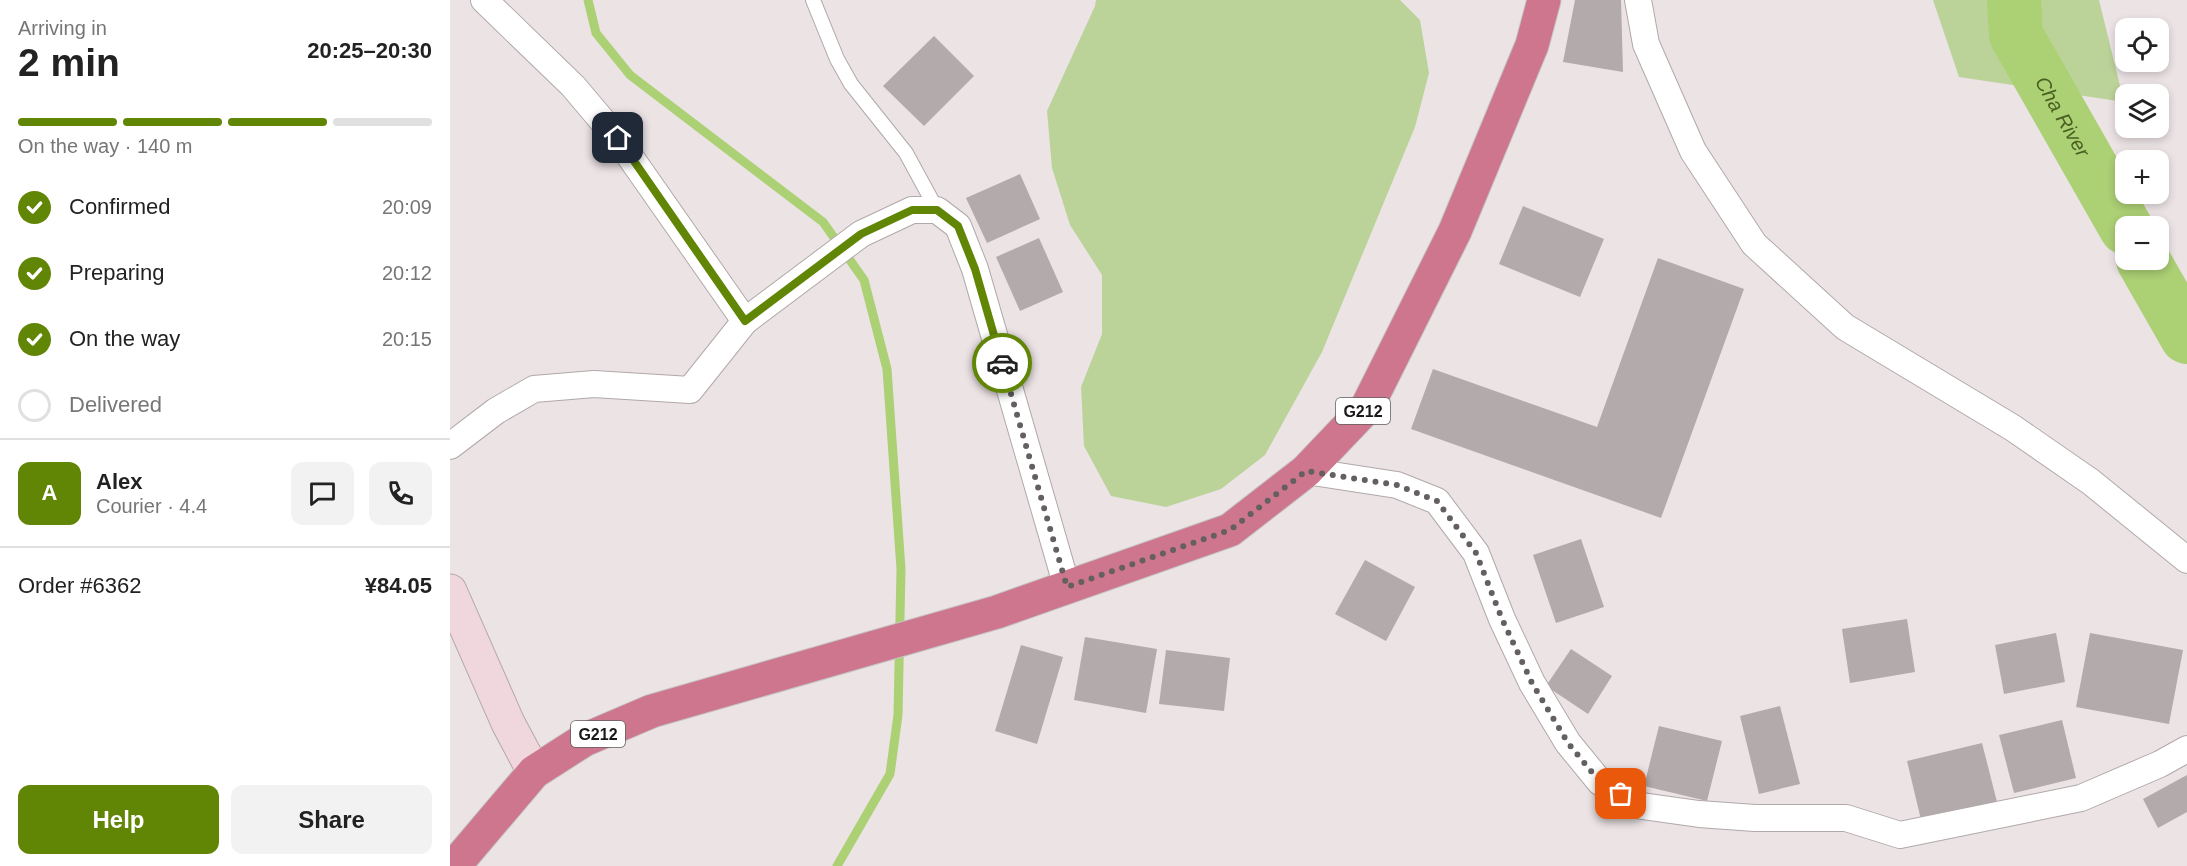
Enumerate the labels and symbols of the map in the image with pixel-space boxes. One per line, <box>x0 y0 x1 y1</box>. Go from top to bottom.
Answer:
water label: Cha River <box>2031 73 2095 162</box>
pin <box>592 112 643 163</box>
courier <box>972 333 1032 393</box>
road number: G212 <box>1336 398 1390 424</box>
road number: G212 <box>571 721 625 747</box>
pin <box>1595 768 1646 819</box>

